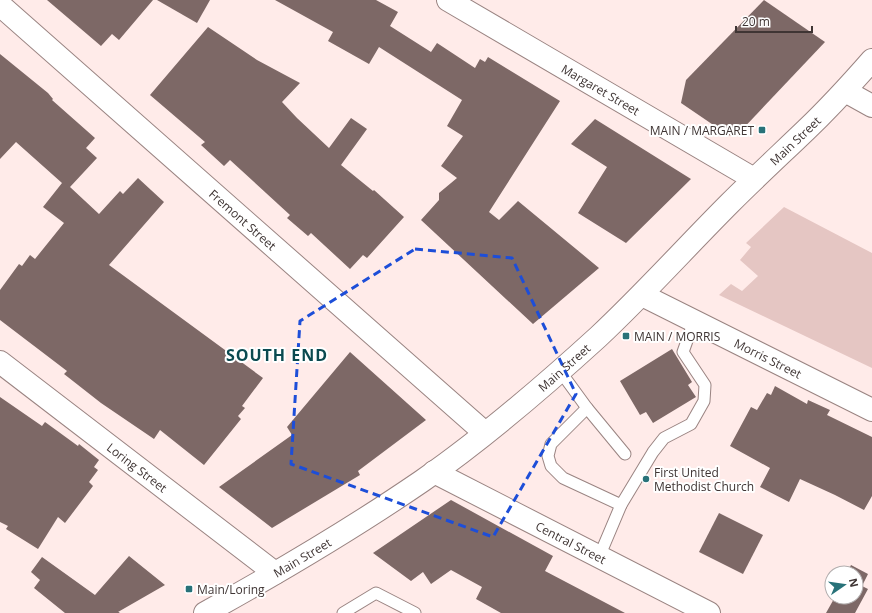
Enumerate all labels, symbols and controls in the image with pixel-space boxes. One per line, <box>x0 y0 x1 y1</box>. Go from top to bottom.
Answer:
scale bar <box>736 8 812 34</box>
text: 20 m <box>742 13 770 30</box>
street label: Margaret Street <box>558 60 643 119</box>
street label: Main Street <box>766 112 824 169</box>
place label: MAIN / MARGARET <box>650 122 754 139</box>
marker: MAIN / MARGARET <box>757 125 767 135</box>
street label: Fremont Street <box>206 185 280 254</box>
place label: MAIN / MORRIS <box>634 328 720 345</box>
marker: MAIN / MORRIS <box>621 331 631 341</box>
street label: Morris Street <box>732 334 805 382</box>
street label: Main Street <box>534 340 594 395</box>
district label: SOUTH END <box>226 344 328 366</box>
street label: Loring Street <box>104 439 171 496</box>
place label: First United Methodist Church <box>654 464 754 495</box>
marker: First United Methodist Church <box>641 474 651 484</box>
street label: Central Street <box>533 517 609 567</box>
street label: Main Street <box>270 533 334 581</box>
north arrow <box>824 565 864 605</box>
text: N <box>846 577 863 589</box>
place label: Main/Loring <box>197 581 265 598</box>
marker: Main/Loring <box>184 584 194 594</box>

